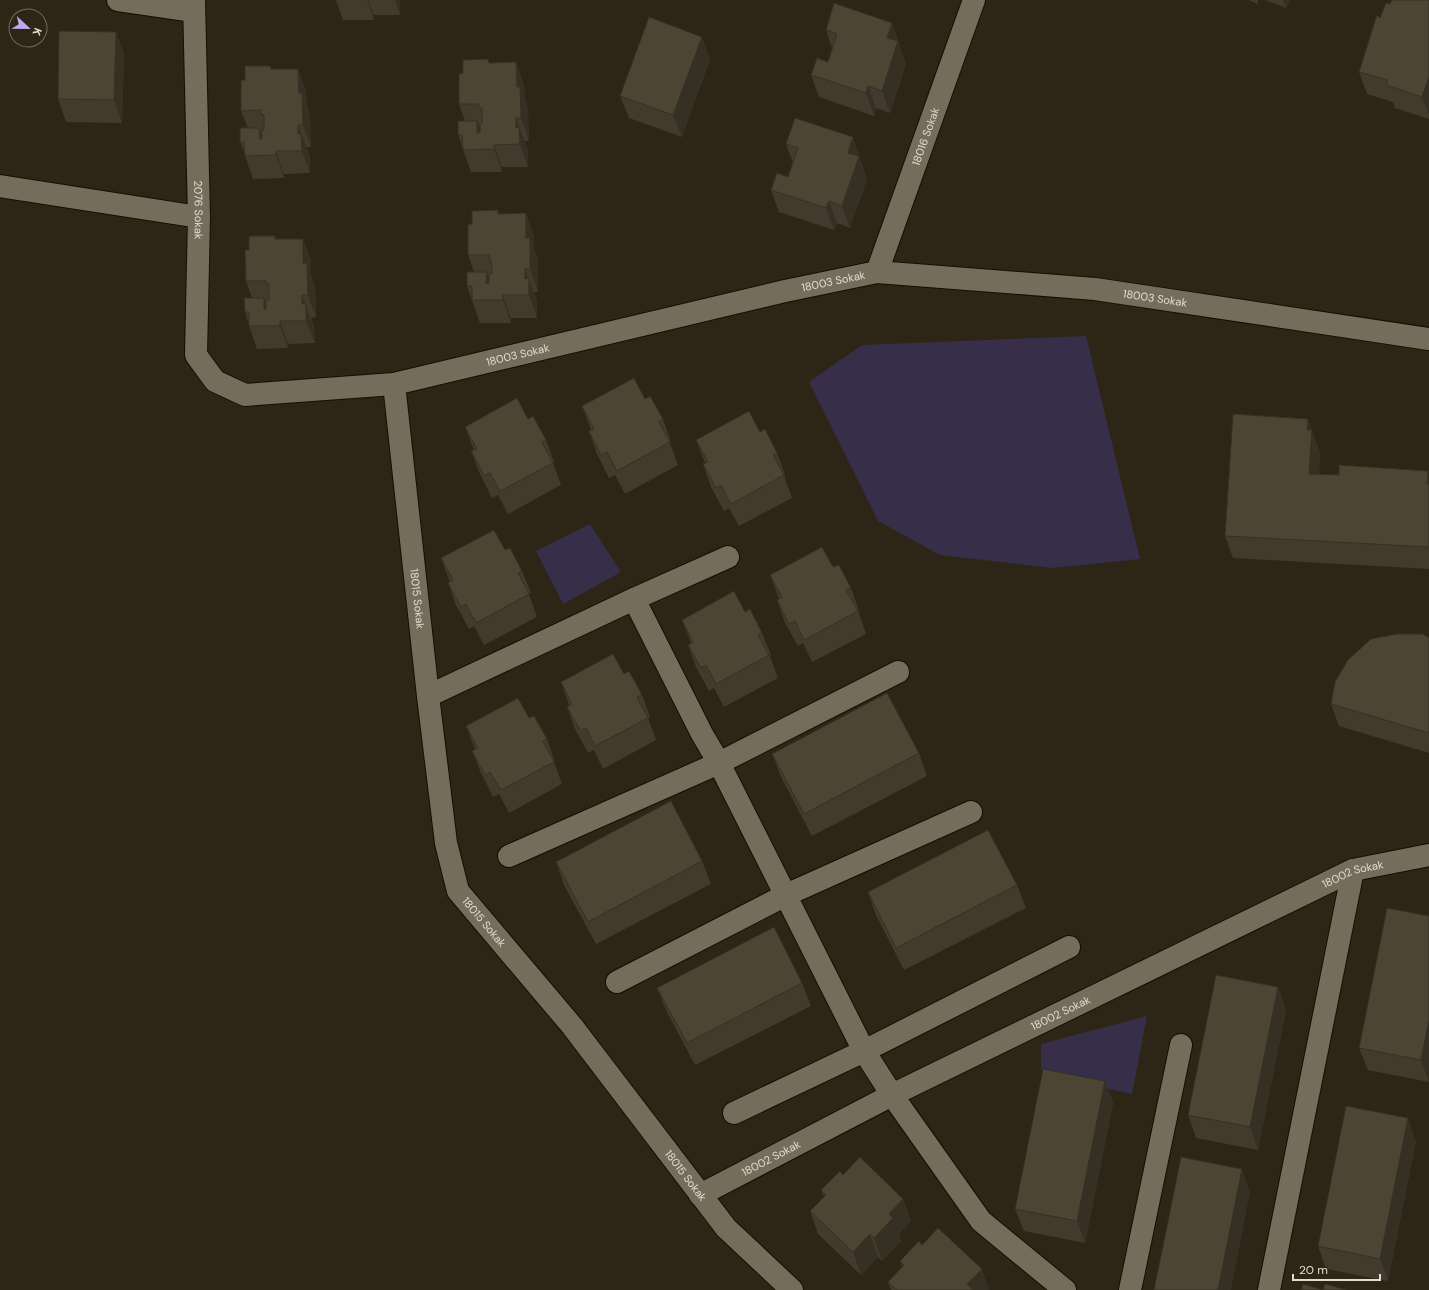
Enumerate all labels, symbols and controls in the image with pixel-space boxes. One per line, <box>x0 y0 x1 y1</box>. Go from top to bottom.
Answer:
north arrow <box>8 8 48 48</box>
text: K <box>29 26 45 38</box>
street label: 18016 Sokak <box>909 105 942 167</box>
street label: 2076 Sokak <box>191 180 206 240</box>
street label: 18003 Sokak <box>800 268 867 294</box>
street label: 18003 Sokak <box>1122 286 1188 310</box>
street label: 18003 Sokak <box>485 340 551 369</box>
street label: 18015 Sokak <box>407 568 428 630</box>
street label: 18002 Sokak <box>1320 857 1385 891</box>
street label: 18015 Sokak <box>459 894 509 950</box>
street label: 18002 Sokak <box>1029 992 1093 1033</box>
street label: 18002 Sokak <box>739 1137 803 1179</box>
street label: 18015 Sokak <box>662 1147 710 1204</box>
scale bar <box>1293 1256 1380 1282</box>
text: 20 m <box>1299 1262 1328 1278</box>

